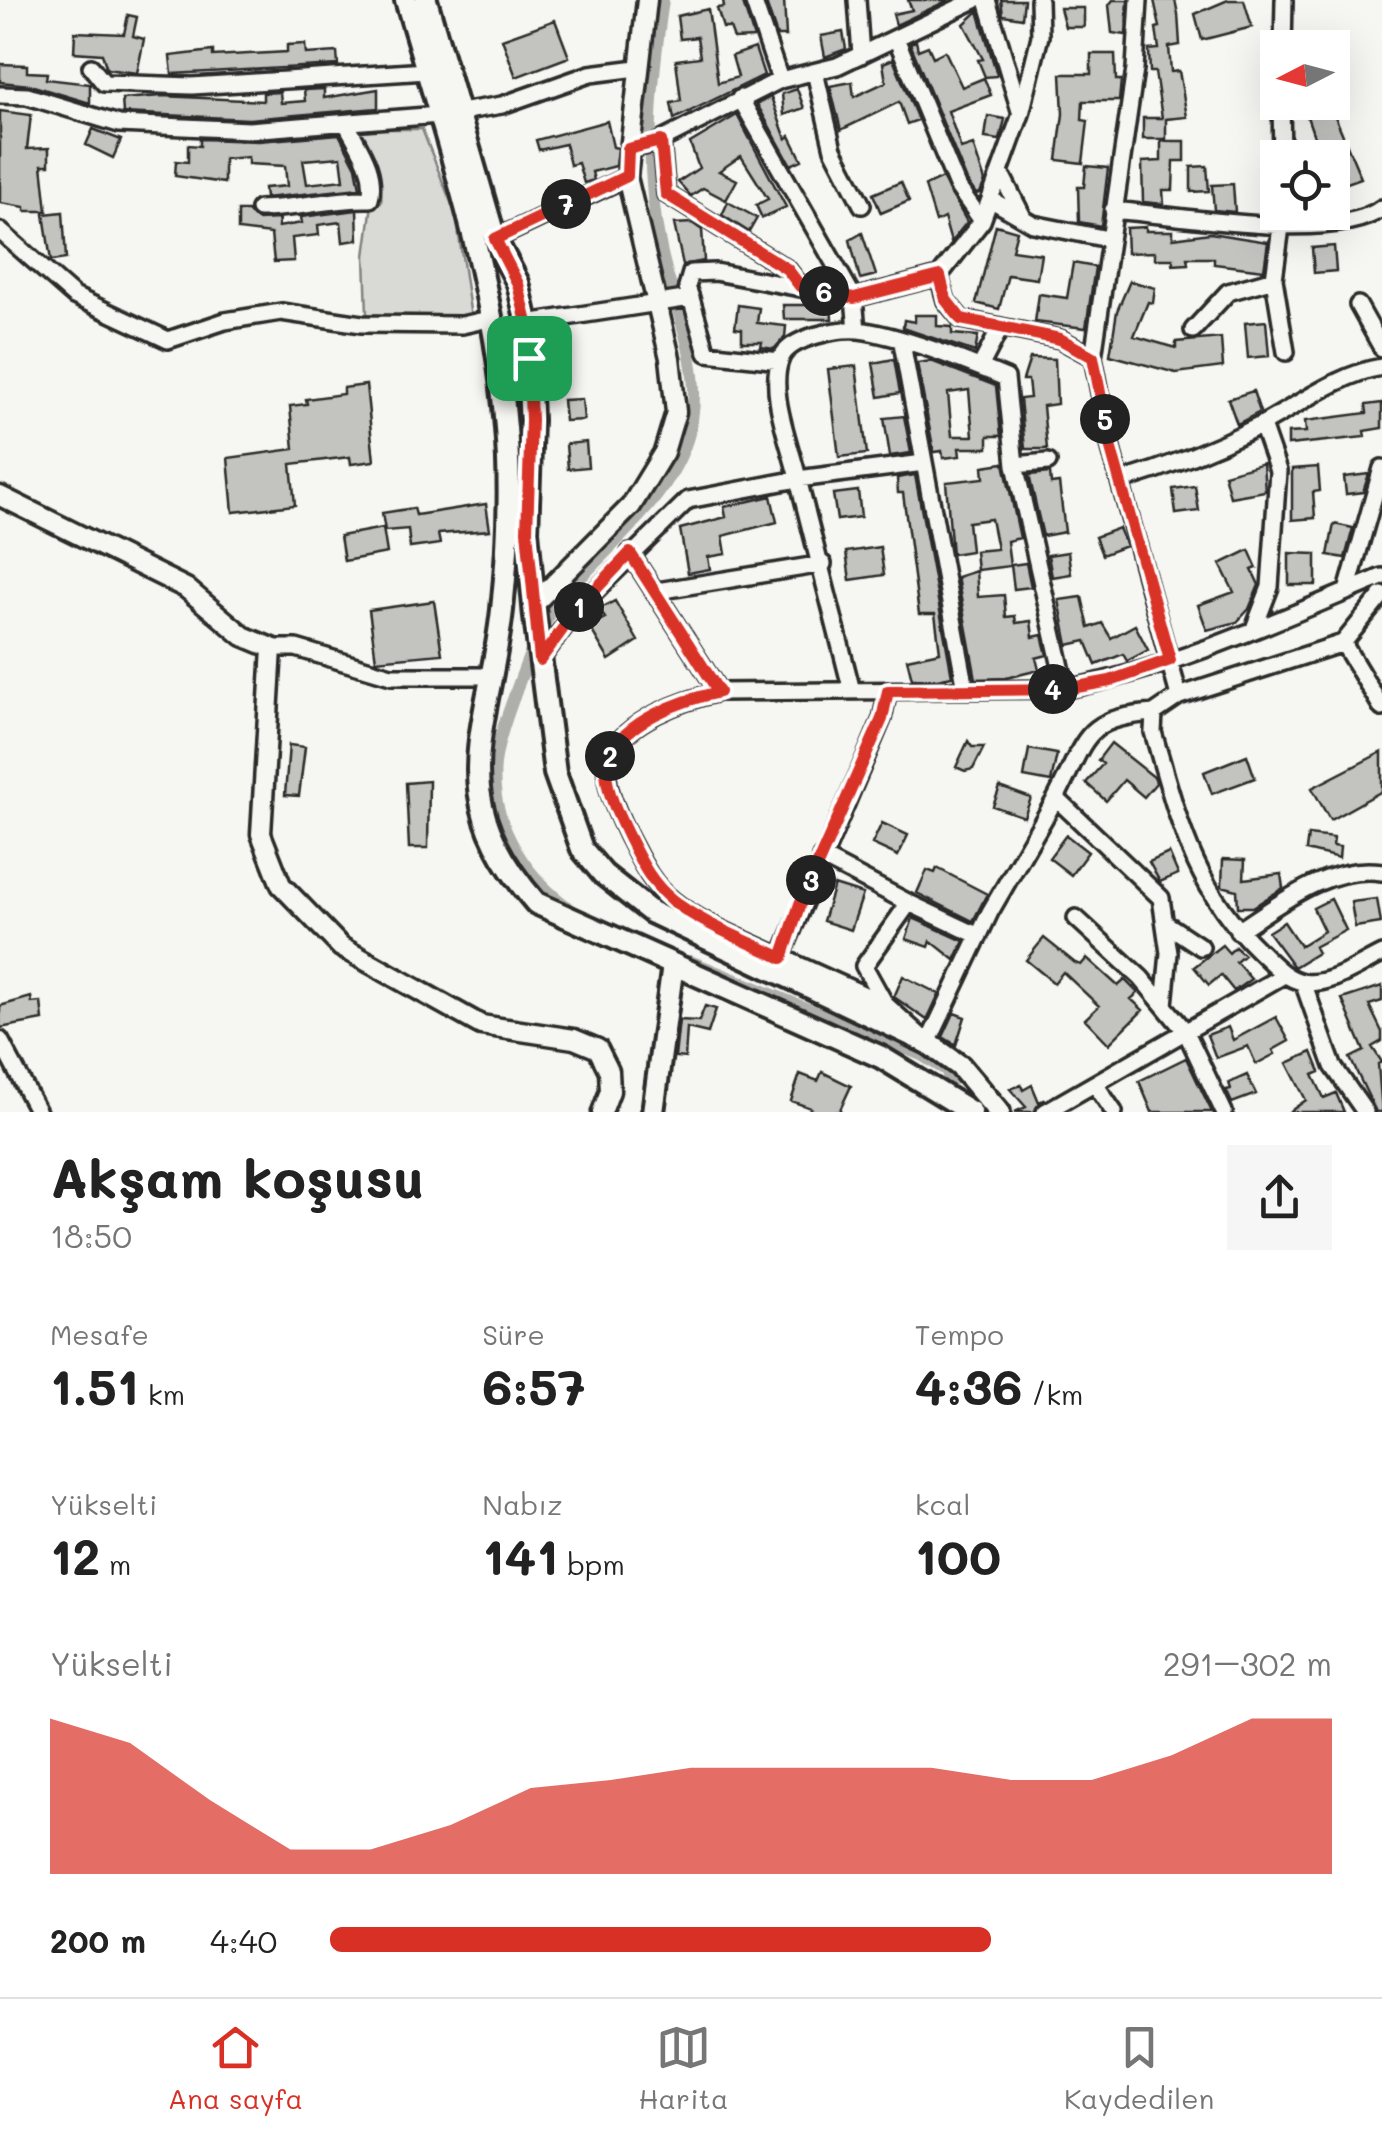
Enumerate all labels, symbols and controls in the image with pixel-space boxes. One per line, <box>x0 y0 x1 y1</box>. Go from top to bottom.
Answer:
north arrow <box>1260 30 1350 120</box>
map controls <box>1260 30 1350 230</box>
button: locate <box>1260 140 1350 230</box>
pin: 7 <box>541 179 591 229</box>
text: 7 <box>558 186 574 222</box>
pin: 6 <box>799 266 849 316</box>
text: 6 <box>816 273 832 309</box>
pin <box>487 316 572 401</box>
icon: arrive <box>502 331 557 386</box>
pin: 5 <box>1080 394 1130 444</box>
text: 5 <box>1097 401 1113 437</box>
pin: 1 <box>554 582 604 632</box>
text: 1 <box>573 589 585 625</box>
pin: 4 <box>1028 664 1078 714</box>
text: 4 <box>1044 671 1062 707</box>
pin: 2 <box>585 731 635 781</box>
text: 2 <box>602 738 618 774</box>
pin: 3 <box>786 855 836 905</box>
text: 3 <box>803 862 819 898</box>
text: Akşam koşusu <box>50 1140 424 1212</box>
button: share <box>1227 1145 1332 1250</box>
text: 18:50 <box>50 1214 132 1256</box>
text: Mesafe <box>50 1316 149 1352</box>
text: Süre <box>482 1316 545 1352</box>
text: Tempo <box>915 1316 1004 1352</box>
text: 1.51 <box>50 1352 139 1418</box>
text: 6:57 <box>482 1352 585 1418</box>
text: 4:36 <box>915 1352 1022 1418</box>
text: km <box>139 1376 185 1412</box>
text: /km <box>1022 1376 1083 1412</box>
text: Yükselti <box>50 1486 157 1522</box>
text: Nabız <box>482 1486 563 1522</box>
text: kcal <box>915 1486 970 1522</box>
text: 12 <box>50 1522 100 1588</box>
text: 141 <box>482 1522 558 1588</box>
text: 100 <box>915 1522 1001 1588</box>
text: m <box>100 1546 131 1582</box>
text: bpm <box>558 1546 625 1582</box>
text: Yükselti <box>50 1642 173 1684</box>
text: 291–302 m <box>1163 1642 1332 1684</box>
text: 200 m <box>50 1919 146 1961</box>
text: 4:40 <box>210 1919 277 1961</box>
tab: Ana sayfa <box>168 2020 303 2116</box>
tab: Harita <box>639 2020 728 2116</box>
tab: Kaydedilen <box>1064 2020 1214 2116</box>

